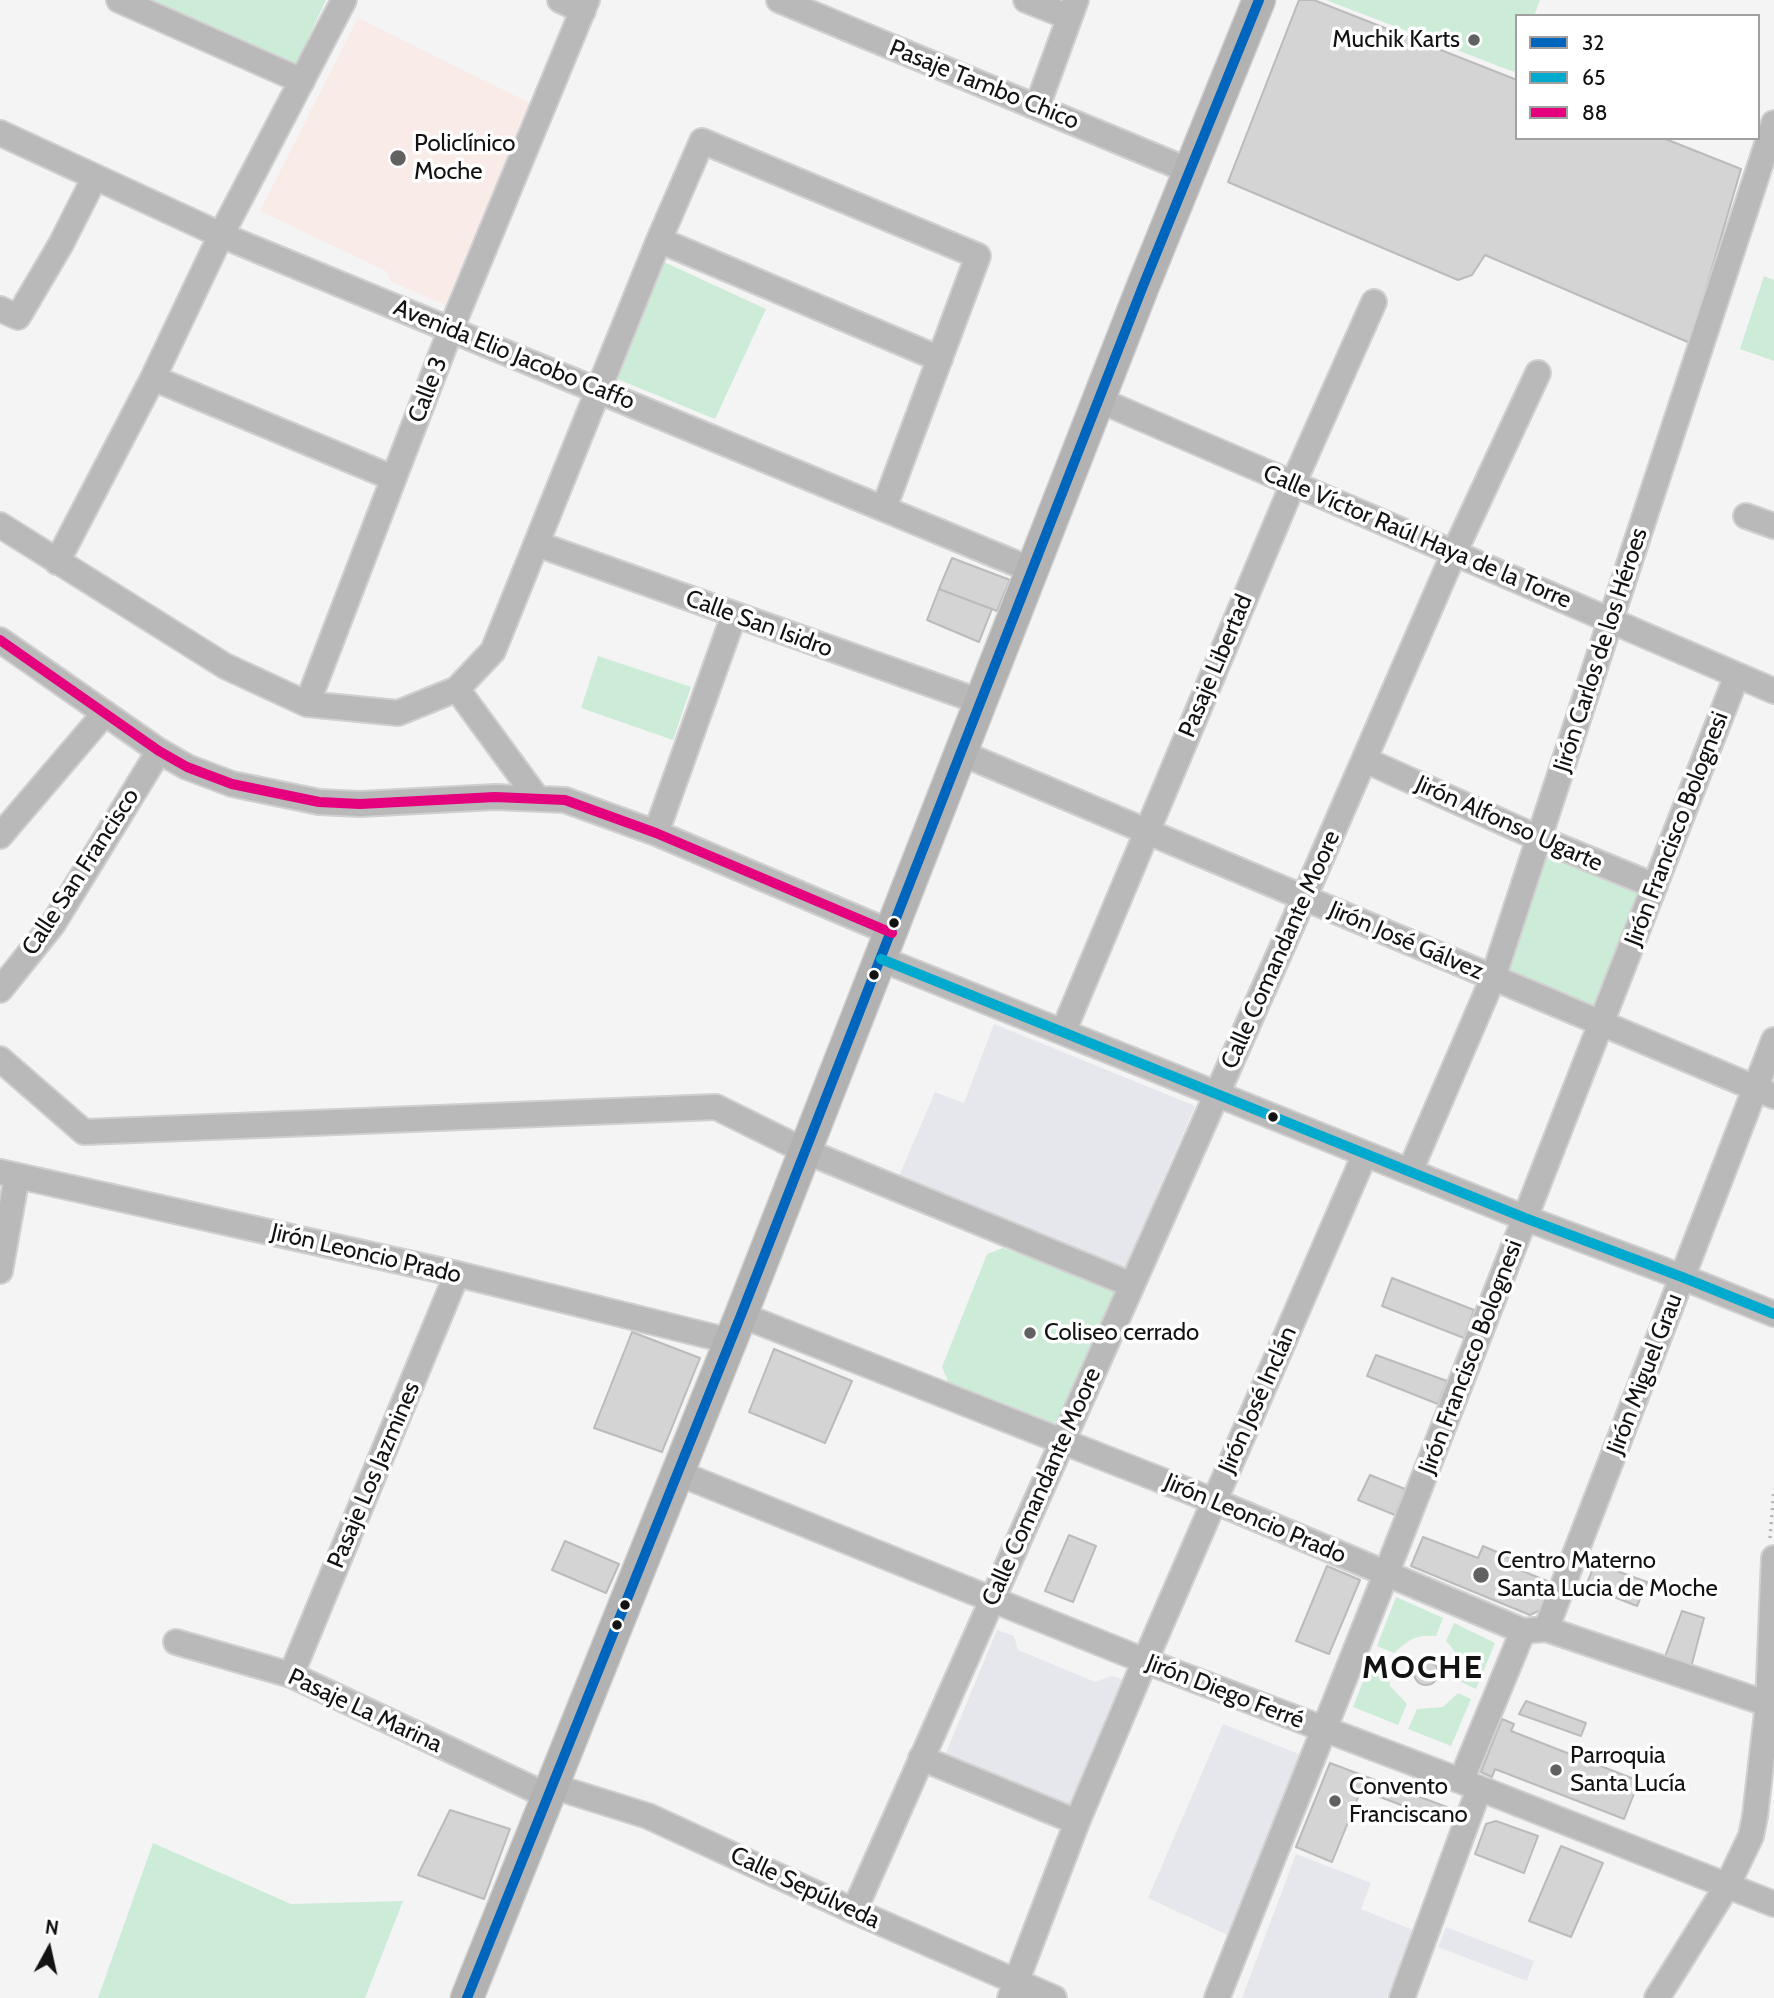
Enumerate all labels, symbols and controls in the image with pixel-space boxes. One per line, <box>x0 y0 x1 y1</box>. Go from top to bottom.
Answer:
legend <box>1515 14 1760 140</box>
place label: Muchik Karts <box>1332 26 1460 54</box>
text: 32 <box>1582 30 1604 55</box>
marker: Muchik Karts <box>1466 32 1482 48</box>
street label: Pasaje Tambo Chico <box>885 34 1083 136</box>
text: 65 <box>1582 65 1605 90</box>
text: 88 <box>1582 100 1607 125</box>
place label: Policlínico Moche <box>414 130 515 186</box>
marker: Policlínico Moche <box>388 148 408 168</box>
street label: Avenida Elio Jacobo Caffo <box>389 293 639 417</box>
street label: Calle 3 <box>402 353 454 427</box>
street label: Calle Víctor Raúl Haya de la Torre <box>1259 459 1575 615</box>
street label: Jirón Carlos de los Héroes <box>1548 524 1654 776</box>
street label: Calle San Isidro <box>682 584 836 664</box>
street label: Pasaje Libertad <box>1173 590 1259 742</box>
street label: Jirón Francisco Bolognesi <box>1619 708 1735 950</box>
street label: Jirón Alfonso Ugarte <box>1411 770 1607 878</box>
street label: Calle San Francisco <box>16 783 146 961</box>
street label: Calle Comandante Moore <box>1215 826 1347 1074</box>
street label: Jirón José Gálvez <box>1324 895 1488 987</box>
unlabelled marker <box>887 916 901 930</box>
unlabelled marker <box>867 968 881 982</box>
unlabelled marker <box>1266 1110 1280 1124</box>
street label: Jirón Leoncio Prado <box>268 1218 464 1290</box>
street label: Jirón Francisco Bolognesi <box>1413 1236 1529 1478</box>
street label: Jirón Miguel Grau <box>1601 1289 1689 1459</box>
place label: Coliseo cerrado <box>1044 1319 1199 1347</box>
street label: Jirón José Inclán <box>1213 1322 1303 1478</box>
marker: Coliseo cerrado <box>1022 1325 1038 1341</box>
street label: Calle Comandante Moore <box>976 1363 1108 1611</box>
street label: Pasaje Los Jazmines <box>322 1377 426 1573</box>
street label: Jirón Leoncio Prado <box>1160 1468 1350 1570</box>
place label: Centro Materno Santa Lucia de Moche <box>1497 1547 1718 1603</box>
marker: Centro Materno Santa Lucia de Moche <box>1471 1565 1491 1585</box>
unlabelled marker <box>618 1598 632 1612</box>
unlabelled marker <box>610 1618 624 1632</box>
street label: Jirón Diego Ferré <box>1142 1649 1308 1735</box>
district label: MOCHE <box>1363 1650 1483 1688</box>
street label: Pasaje La Marina <box>283 1663 447 1759</box>
place label: Parroquia Santa Lucía <box>1570 1742 1686 1798</box>
marker: Parroquia Santa Lucía <box>1548 1762 1564 1778</box>
place label: Convento Franciscano <box>1349 1773 1468 1829</box>
marker: Convento Franciscano <box>1327 1793 1343 1809</box>
street label: Calle Sepúlveda <box>726 1841 884 1935</box>
north arrow <box>14 1914 84 1984</box>
text: N <box>44 1915 60 1940</box>

